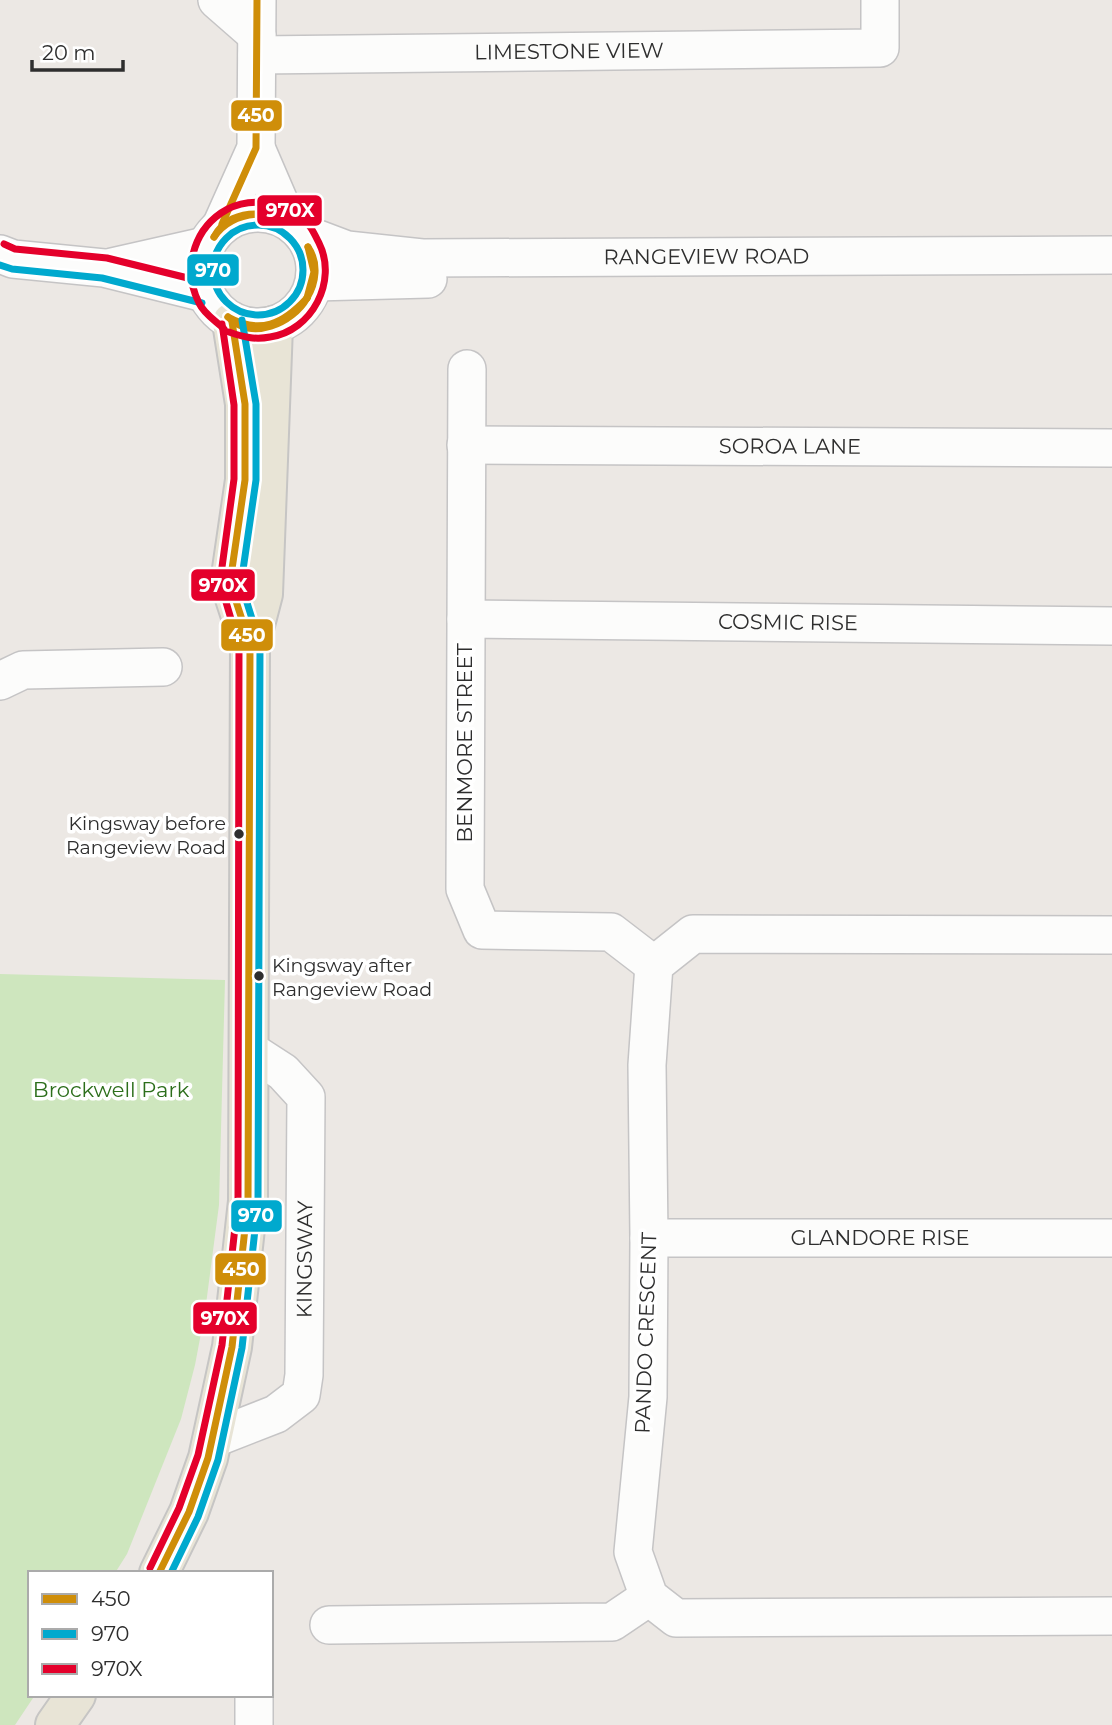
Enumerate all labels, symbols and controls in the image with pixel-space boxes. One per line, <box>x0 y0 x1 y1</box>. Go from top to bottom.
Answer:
scale bar <box>32 28 122 72</box>
street label: LIMESTONE VIEW <box>474 37 664 65</box>
text: 20 m <box>42 40 96 65</box>
line badge: 450 <box>230 99 283 132</box>
text: 450 <box>237 104 275 127</box>
line badge: 970X <box>256 194 323 227</box>
text: 970X <box>265 199 315 222</box>
street label: RANGEVIEW ROAD <box>603 243 809 269</box>
line badge: 970 <box>186 253 240 287</box>
text: 970 <box>195 259 231 282</box>
street label: SOROA LANE <box>719 433 861 459</box>
line badge: 970X <box>190 568 256 602</box>
text: 970X <box>198 574 248 597</box>
street label: COSMIC RISE <box>718 609 858 635</box>
line badge: 450 <box>220 618 274 652</box>
text: 450 <box>228 624 266 647</box>
street label: BENMORE STREET <box>452 643 477 843</box>
place label: Kingsway before Rangeview Road <box>66 812 226 859</box>
marker: Kingsway before Rangeview Road <box>232 827 246 841</box>
place label: Kingsway after Rangeview Road <box>272 954 432 1001</box>
marker: Kingsway after Rangeview Road <box>252 969 266 983</box>
park label: Brockwell Park <box>33 1077 190 1102</box>
line badge: 970 <box>230 1199 283 1233</box>
street label: KINGSWAY <box>291 1200 317 1318</box>
text: 970 <box>238 1204 274 1227</box>
street label: GLANDORE RISE <box>790 1225 970 1250</box>
street label: PANDO CRESCENT <box>629 1232 662 1434</box>
line badge: 450 <box>214 1252 267 1286</box>
text: 450 <box>222 1258 260 1281</box>
line badge: 970X <box>192 1301 258 1335</box>
text: 970X <box>200 1307 250 1330</box>
legend <box>28 1571 273 1697</box>
text: 450 <box>91 1586 131 1611</box>
text: 970 <box>91 1621 129 1646</box>
text: 970X <box>91 1656 143 1681</box>

